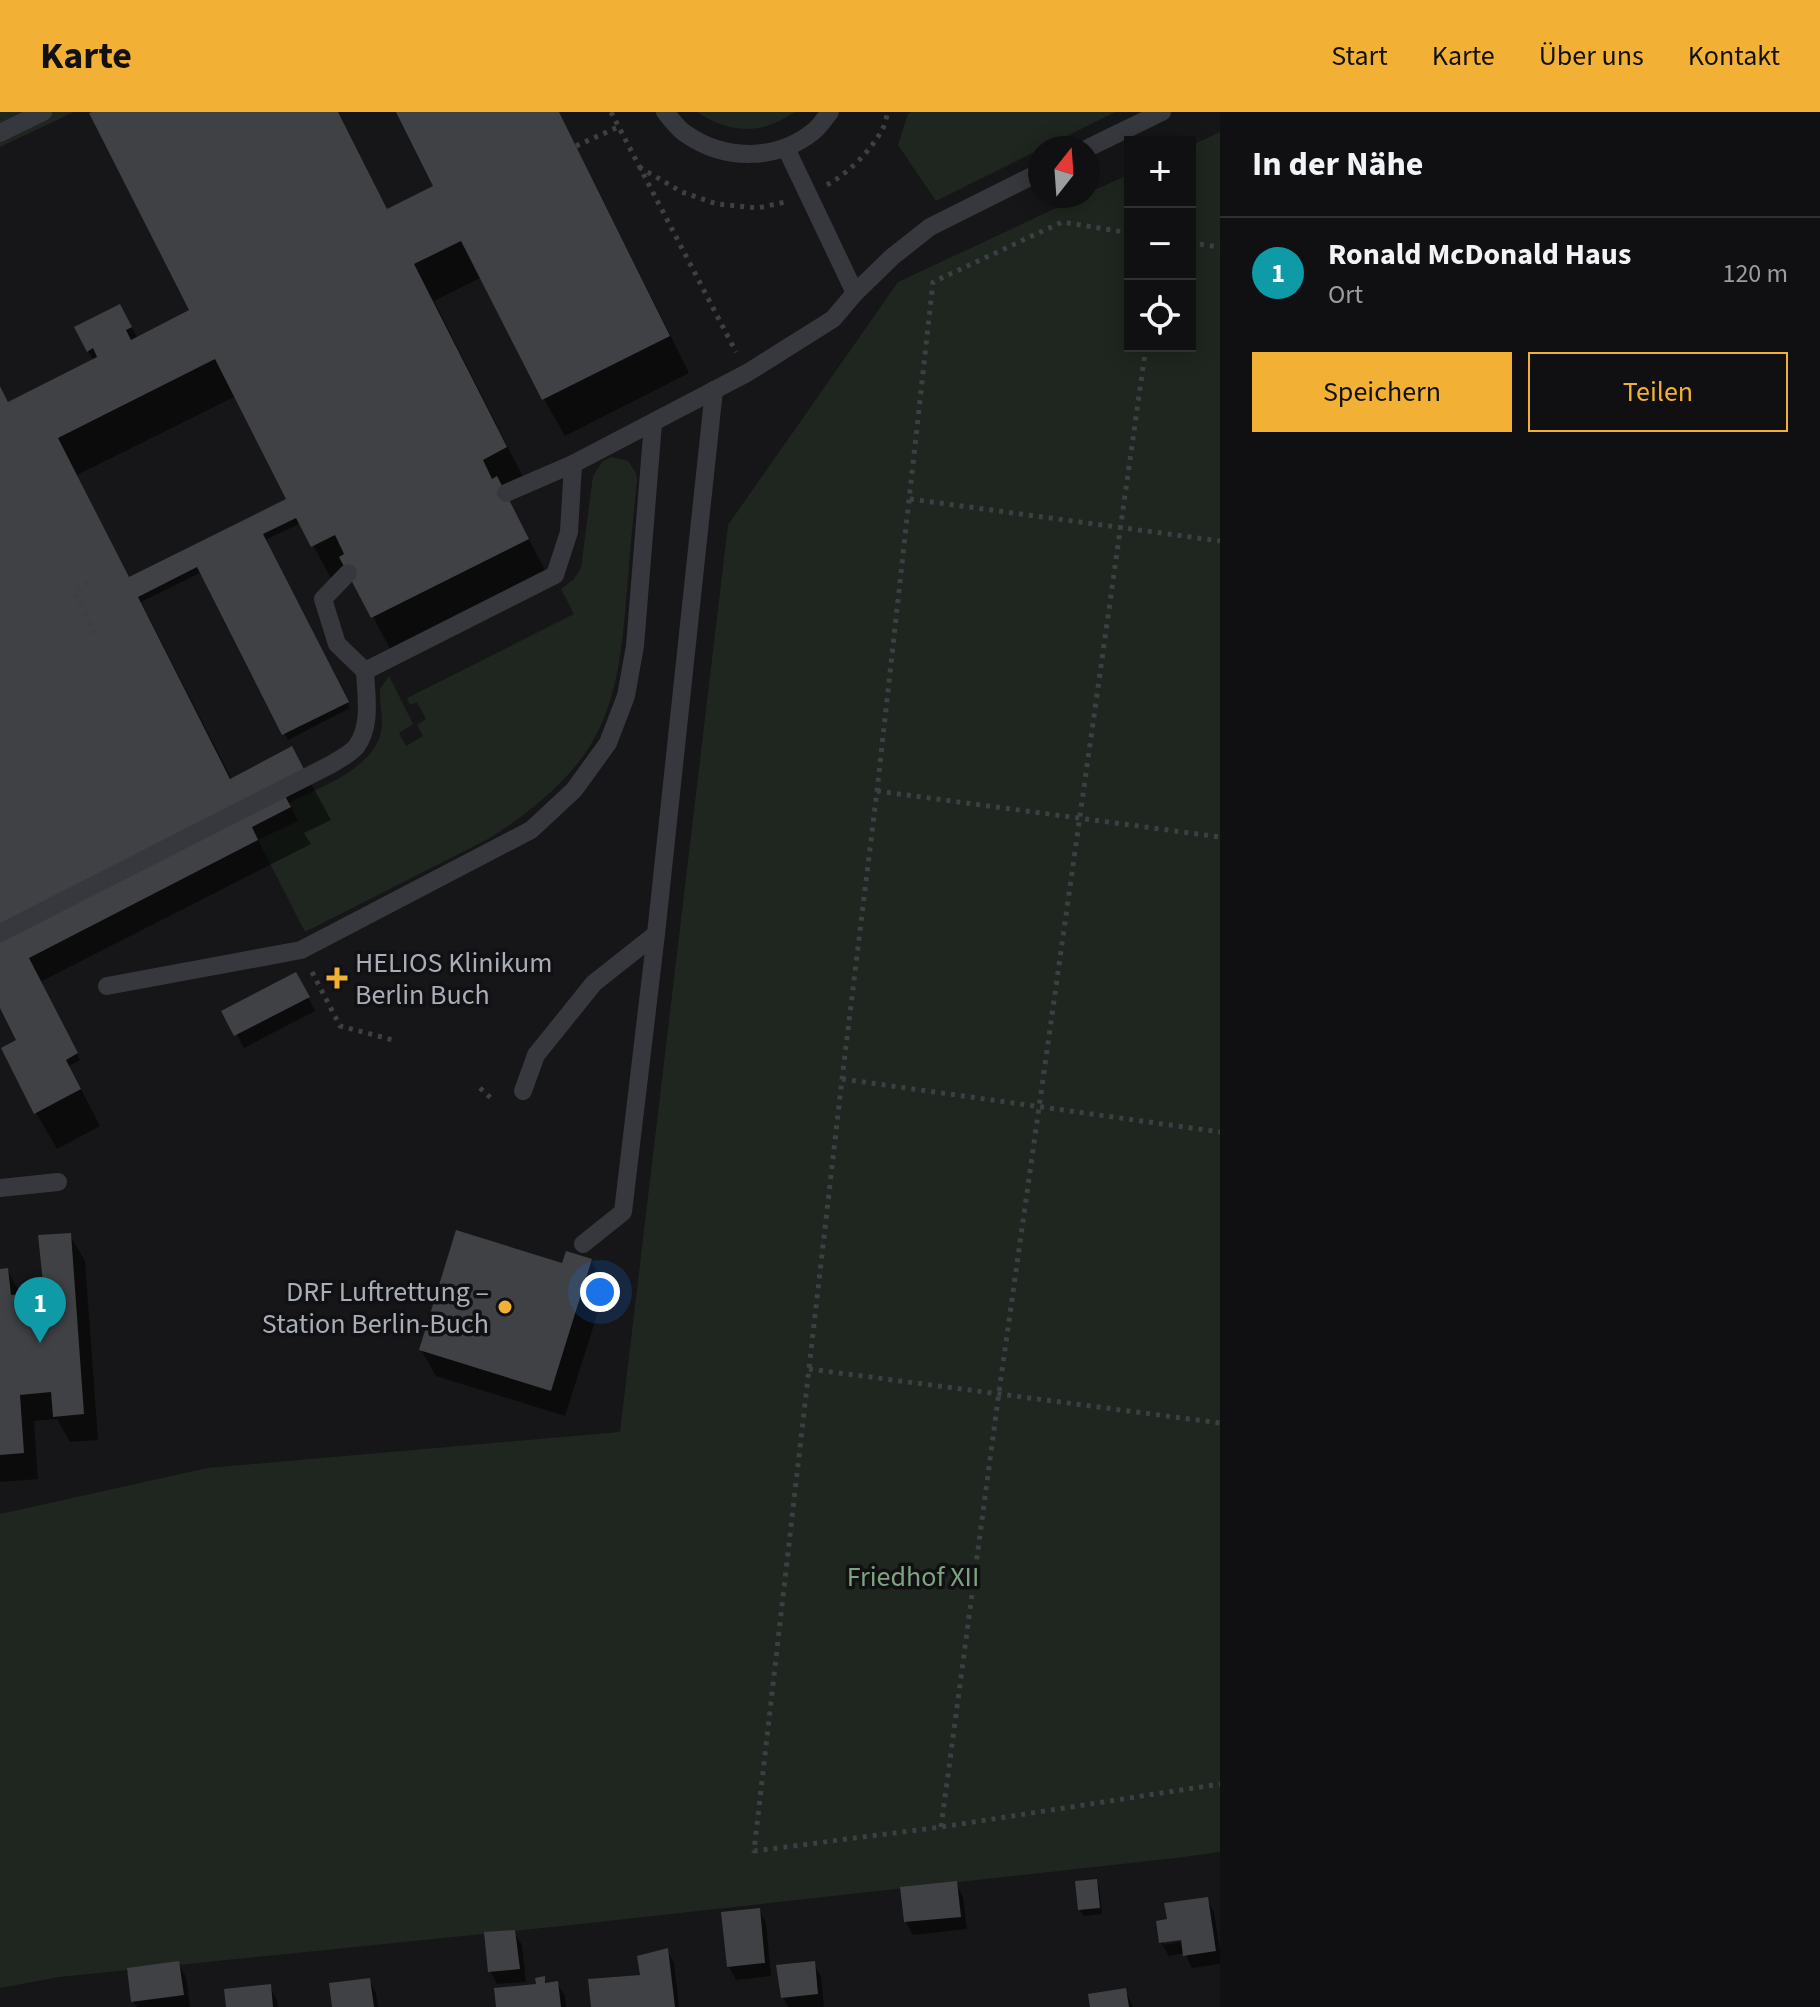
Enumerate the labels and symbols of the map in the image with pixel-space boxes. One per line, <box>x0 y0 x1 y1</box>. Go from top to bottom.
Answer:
north arrow <box>1028 136 1100 208</box>
place label: HELIOS Klinikum Berlin Buch <box>355 943 553 1015</box>
marker: HELIOS Klinikum Berlin Buch <box>326 967 348 989</box>
place label: DRF Luftrettung – Station Berlin-Buch <box>262 1272 489 1344</box>
your location <box>580 1272 620 1312</box>
pin: 1 <box>14 1277 66 1343</box>
marker: DRF Luftrettung – Station Berlin-Buch <box>496 1298 514 1316</box>
park label: Friedhof XII <box>847 1557 979 1597</box>

